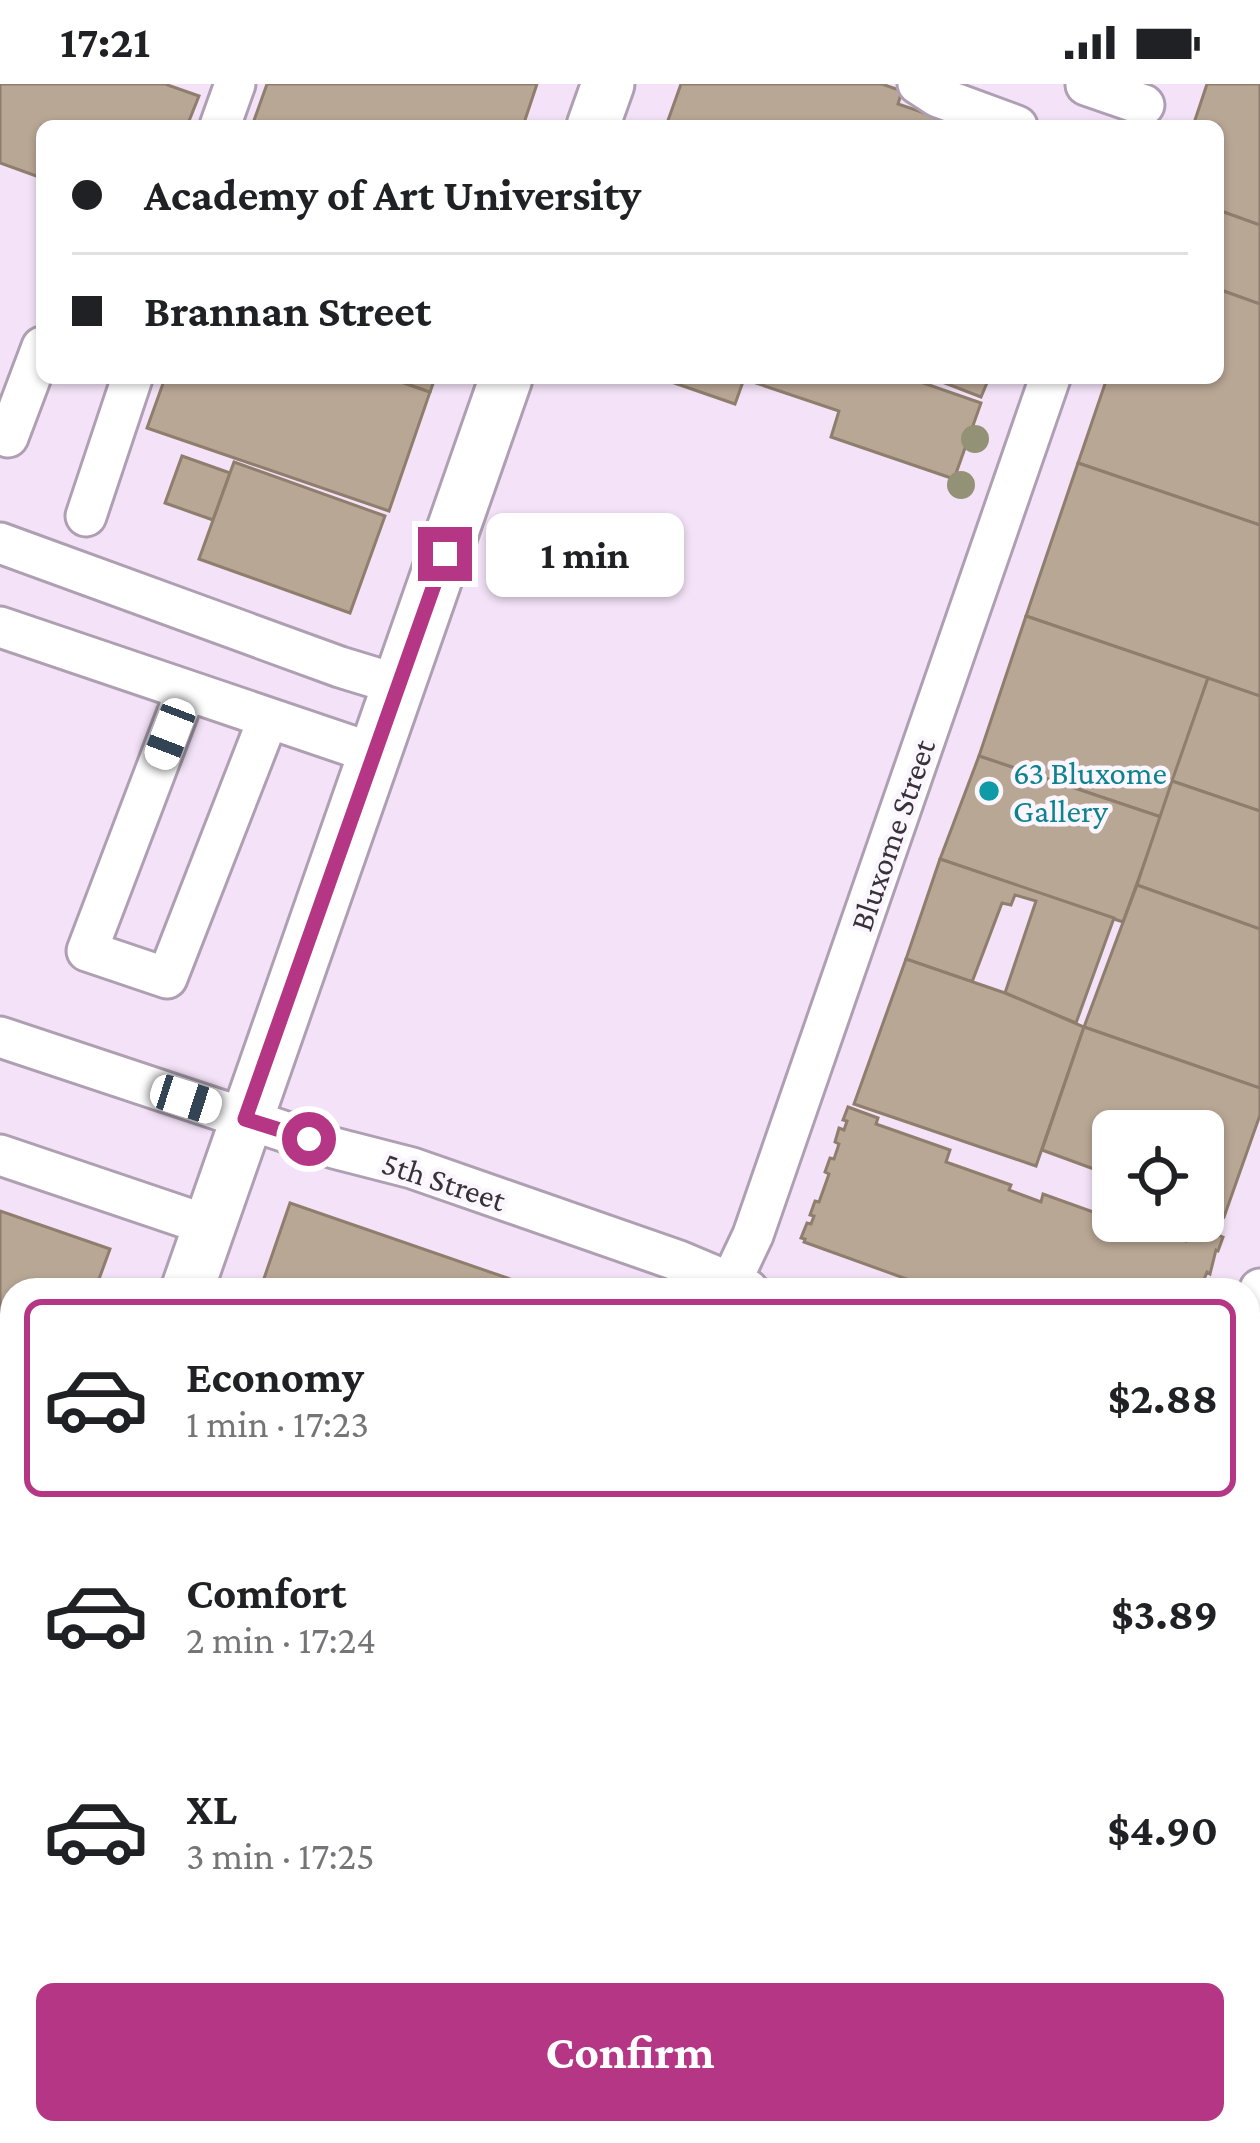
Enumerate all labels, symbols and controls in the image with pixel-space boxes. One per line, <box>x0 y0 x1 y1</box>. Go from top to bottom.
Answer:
text: 17:21 <box>60 17 150 67</box>
text: Academy of Art University <box>144 170 641 220</box>
text: Brannan Street <box>144 286 431 336</box>
callout: 1 min <box>487 512 685 596</box>
route end <box>418 527 472 581</box>
text: 1 min <box>541 533 629 576</box>
car <box>140 694 200 774</box>
street label: Bluxome Street <box>842 733 942 936</box>
place label: 63 Bluxome Gallery <box>1013 754 1167 829</box>
marker: 63 Bluxome Gallery <box>976 778 1002 804</box>
car <box>146 1071 226 1127</box>
map controls <box>1092 1110 1224 1242</box>
button: locate <box>1092 1110 1224 1242</box>
route start <box>282 1112 336 1166</box>
street label: 5th Street <box>378 1144 511 1219</box>
icon: car <box>42 1344 150 1452</box>
text: Economy <box>186 1352 364 1402</box>
text: $2.88 <box>1108 1373 1218 1423</box>
text: 1 min · 17:23 <box>186 1402 369 1445</box>
icon: car <box>42 1560 150 1668</box>
text: Comfort <box>186 1568 347 1618</box>
text: $3.89 <box>1111 1589 1218 1639</box>
text: 2 min · 17:24 <box>186 1618 376 1661</box>
icon: car <box>42 1776 150 1884</box>
text: XL <box>186 1784 237 1834</box>
text: $4.90 <box>1107 1805 1218 1855</box>
text: 3 min · 17:25 <box>186 1834 375 1877</box>
button: Confirm <box>36 1983 1224 2121</box>

